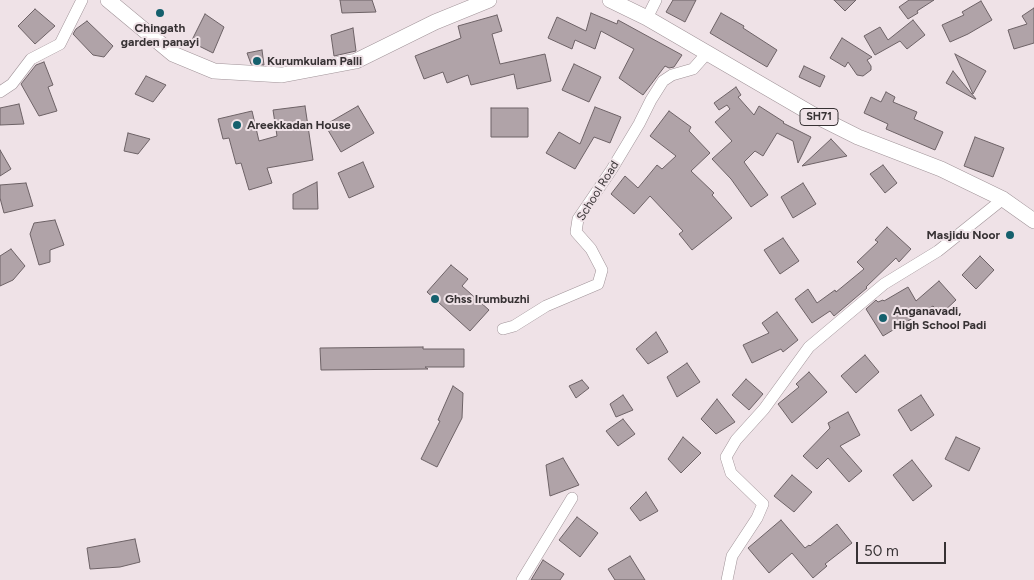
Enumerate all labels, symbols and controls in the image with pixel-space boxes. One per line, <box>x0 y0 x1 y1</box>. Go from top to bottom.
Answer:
marker: Chingath garden panayi <box>154 7 166 19</box>
place label: Chingath garden panayi <box>121 21 199 49</box>
place label: Kurumkulam Palli <box>267 54 362 68</box>
marker: Kurumkulam Palli <box>251 55 263 67</box>
road number: SH71 <box>800 108 838 125</box>
place label: Areekkadan House <box>247 118 351 132</box>
marker: Areekkadan House <box>231 119 243 131</box>
street label: School Road <box>574 158 622 224</box>
place label: Masjidu Noor <box>927 228 1000 242</box>
marker: Masjidu Noor <box>1004 229 1016 241</box>
place label: Ghss Irumbuzhi <box>445 292 530 306</box>
marker: Ghss Irumbuzhi <box>429 293 441 305</box>
place label: Anganavadi, High School Padi <box>893 304 986 332</box>
marker: Anganavadi, High School Padi <box>877 312 889 324</box>
scale bar <box>859 532 949 564</box>
text: 50 m <box>864 542 899 560</box>

